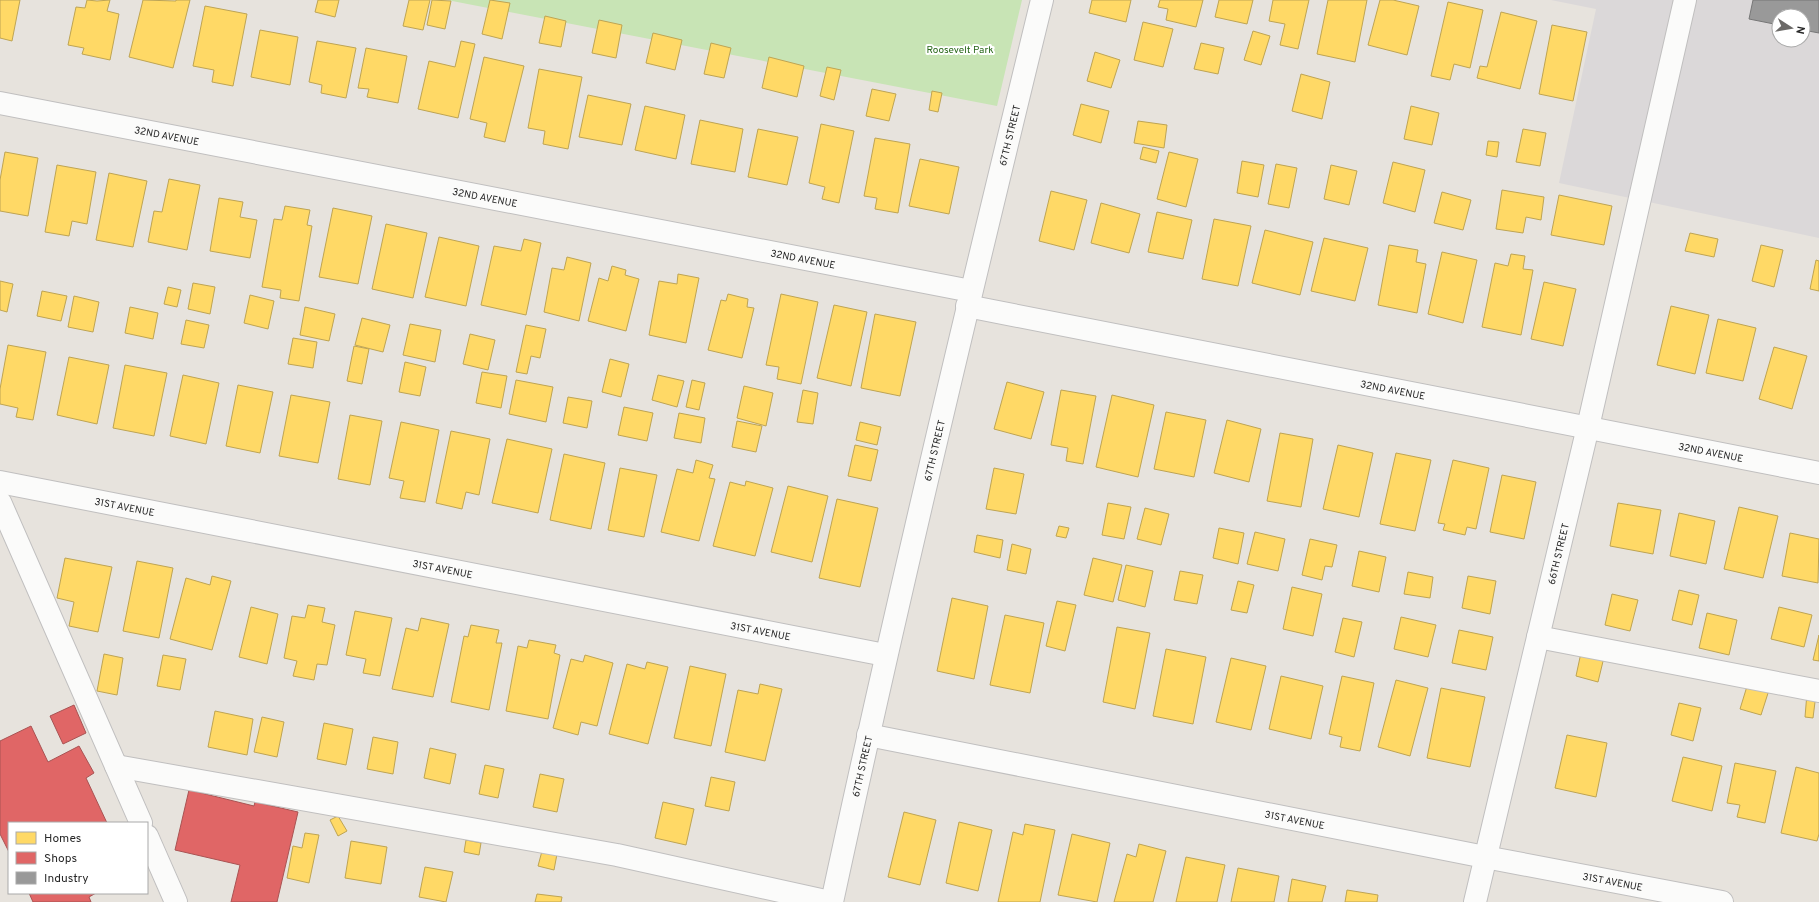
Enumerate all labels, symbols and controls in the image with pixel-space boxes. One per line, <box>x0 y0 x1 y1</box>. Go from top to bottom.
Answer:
north arrow <box>1771 8 1811 48</box>
text: N <box>1792 25 1807 35</box>
park label: Roosevelt Park <box>926 44 994 57</box>
street label: 67TH STREET <box>997 104 1024 168</box>
street label: 32ND AVENUE <box>133 124 200 149</box>
street label: 32ND AVENUE <box>451 186 518 211</box>
street label: 32ND AVENUE <box>769 247 836 273</box>
street label: 32ND AVENUE <box>1359 378 1426 404</box>
street label: 67TH STREET <box>922 419 949 483</box>
street label: 32ND AVENUE <box>1677 441 1744 466</box>
street label: 31ST AVENUE <box>93 496 156 520</box>
street label: 66TH STREET <box>1546 522 1573 586</box>
street label: 31ST AVENUE <box>411 558 474 582</box>
street label: 31ST AVENUE <box>729 620 792 644</box>
street label: 67TH STREET <box>850 734 876 798</box>
street label: 31ST AVENUE <box>1263 809 1326 833</box>
legend <box>8 822 148 894</box>
text: Homes <box>44 831 81 847</box>
text: Shops <box>44 851 77 867</box>
text: Industry <box>44 871 89 887</box>
street label: 31ST AVENUE <box>1581 871 1644 895</box>

